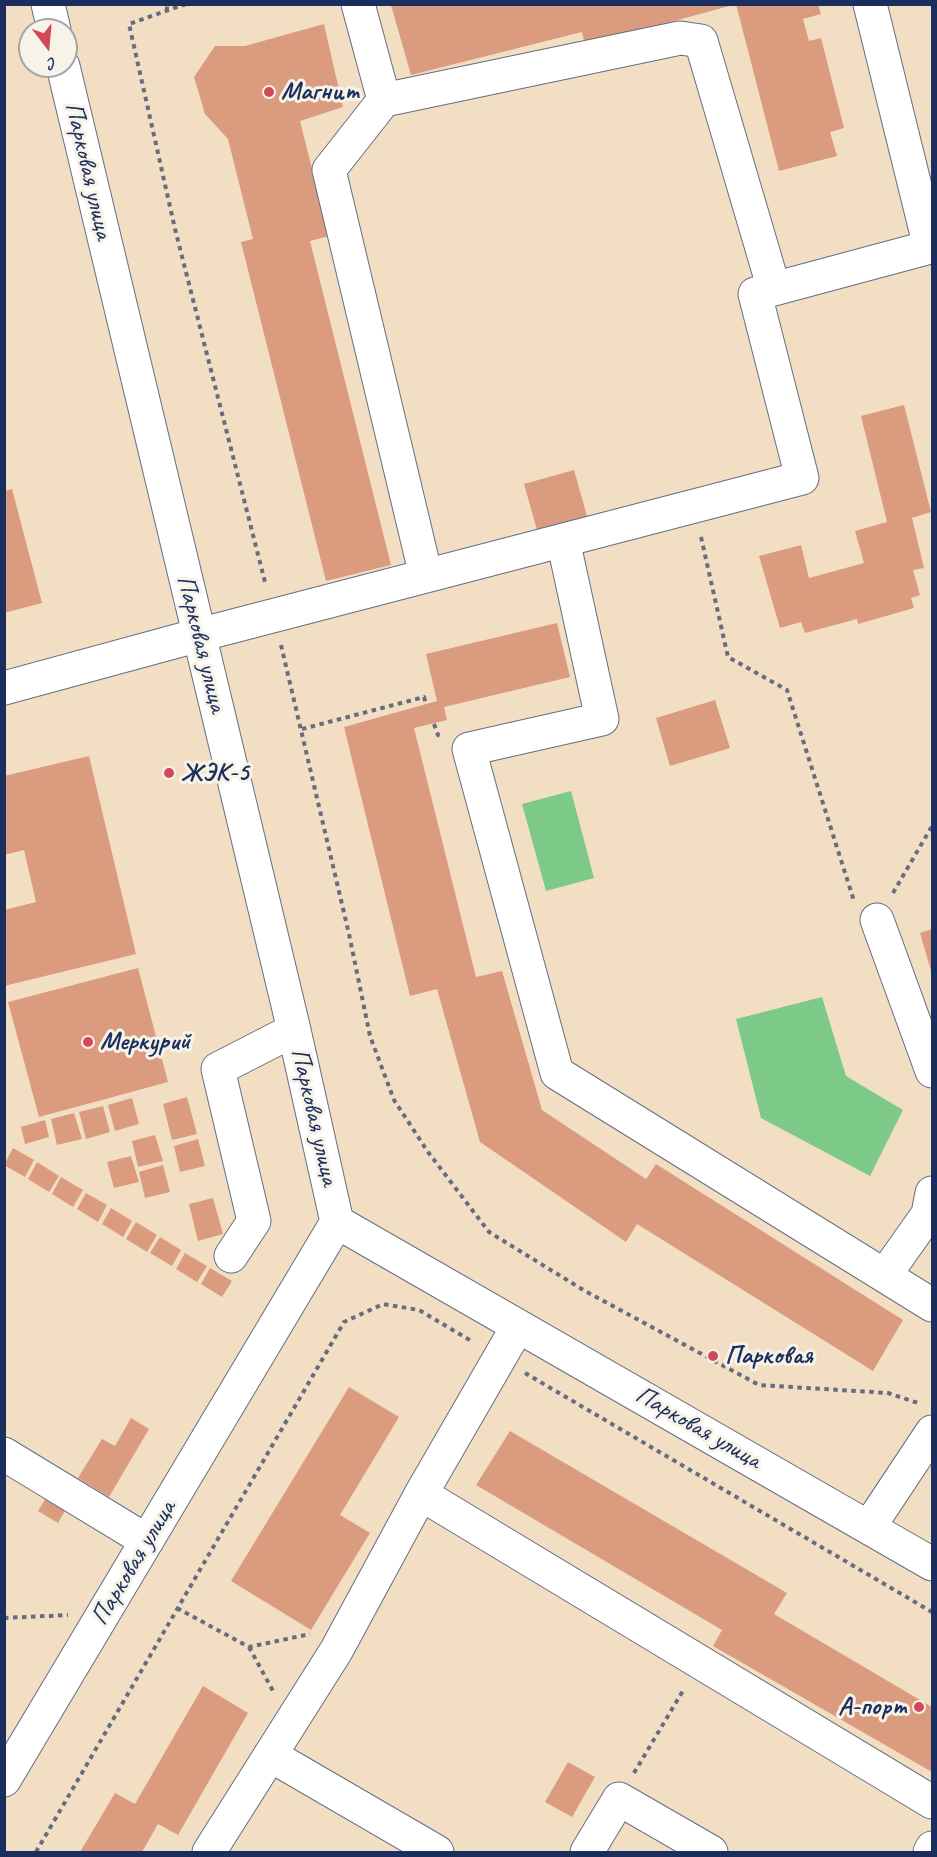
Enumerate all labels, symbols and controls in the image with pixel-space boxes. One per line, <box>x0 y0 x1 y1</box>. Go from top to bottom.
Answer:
north arrow <box>18 18 78 78</box>
text: С <box>46 53 59 74</box>
place label: Магнит <box>281 76 360 108</box>
marker: Магнит <box>262 85 276 99</box>
street label: Парковая улица <box>57 99 119 243</box>
street label: Парковая улица <box>169 572 233 716</box>
place label: ЖЭК-5 <box>181 757 249 789</box>
marker: ЖЭК-5 <box>162 766 176 780</box>
place label: Меркурий <box>100 1026 190 1058</box>
marker: Меркурий <box>81 1035 95 1049</box>
street label: Парковая улица <box>283 1045 345 1189</box>
place label: Парковая <box>725 1340 813 1372</box>
marker: Парковая <box>706 1349 720 1363</box>
street label: Парковая улица <box>630 1380 766 1476</box>
street label: Парковая улица <box>85 1495 183 1631</box>
place label: А-порт <box>838 1691 907 1723</box>
marker: А-порт <box>912 1700 926 1714</box>

